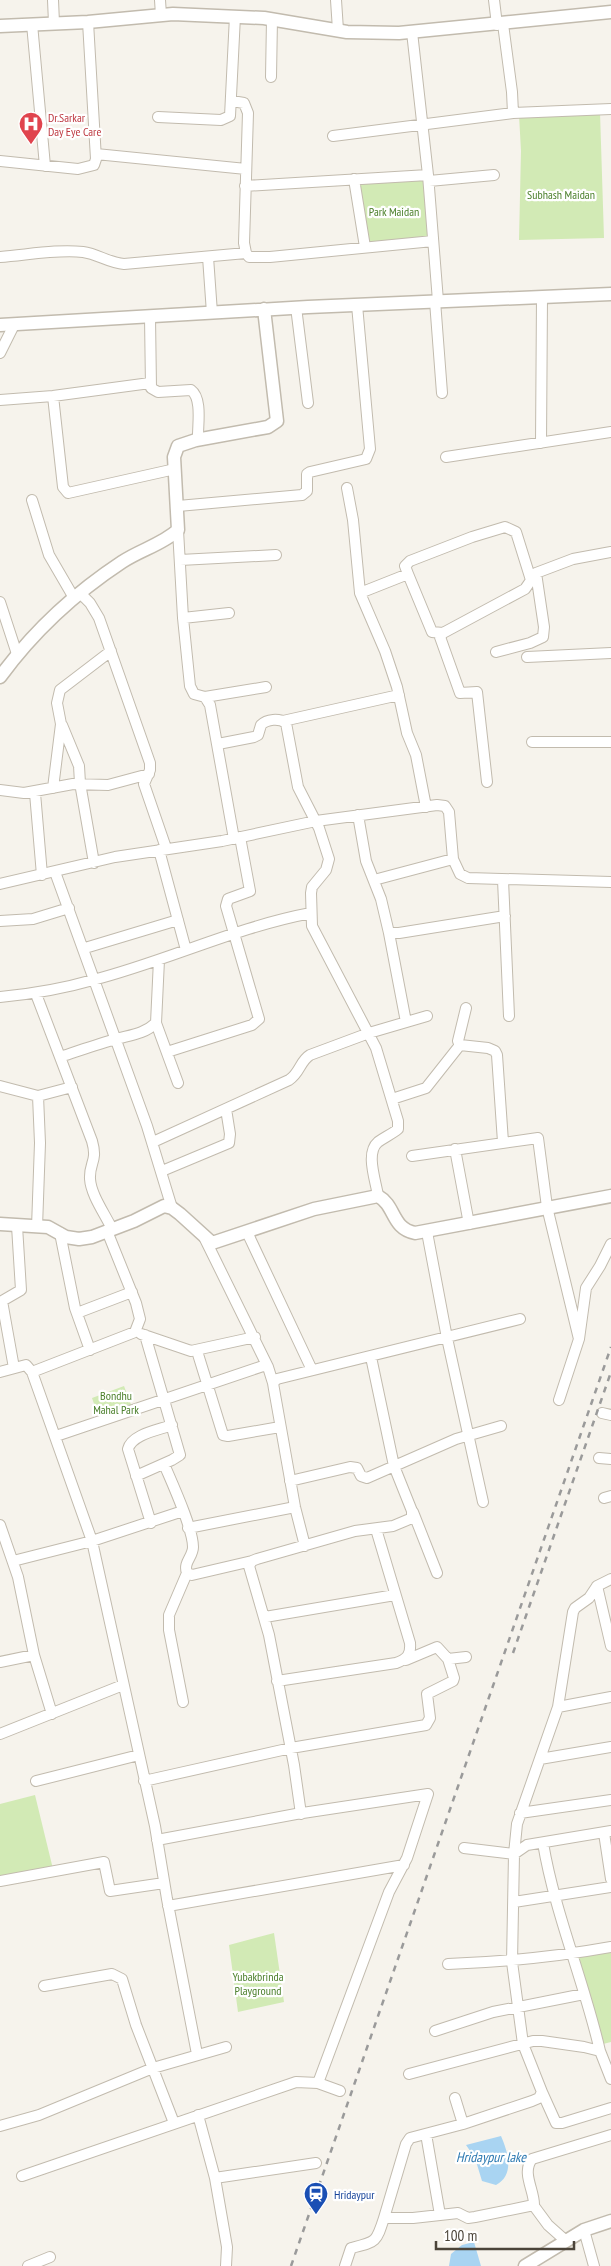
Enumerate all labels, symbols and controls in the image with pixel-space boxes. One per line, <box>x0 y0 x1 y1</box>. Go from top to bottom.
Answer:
place label: Dr.Sarkar Day Eye Care <box>48 110 101 139</box>
hospital icon: Dr.Sarkar Day Eye Care <box>18 111 44 145</box>
park label: Subhash Maidan <box>527 187 595 202</box>
park label: Park Maidan <box>369 204 419 219</box>
park label: Bondhu Mahal Park <box>93 1388 139 1417</box>
park label: Yubakbrinda Playground <box>232 1969 284 1998</box>
water label: Hridaypur lake <box>456 2148 527 2166</box>
station icon: Hridaypur <box>303 2181 329 2215</box>
place label: Hridaypur <box>334 2187 375 2202</box>
scale bar <box>436 2218 574 2250</box>
text: 100 m <box>444 2226 477 2245</box>

